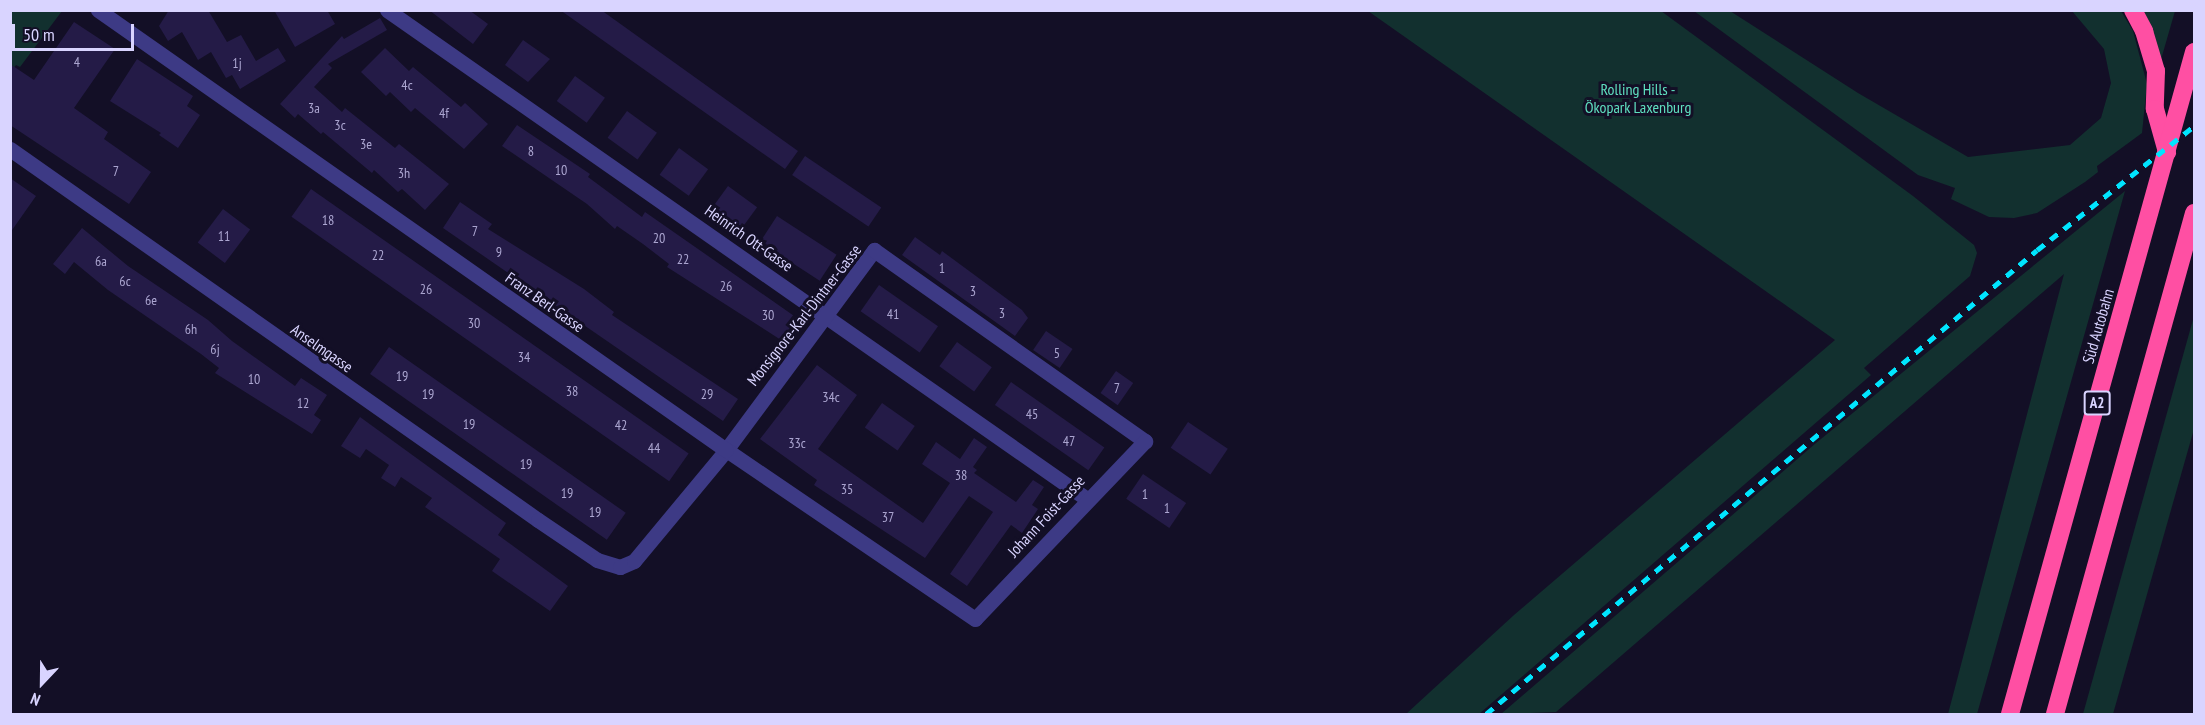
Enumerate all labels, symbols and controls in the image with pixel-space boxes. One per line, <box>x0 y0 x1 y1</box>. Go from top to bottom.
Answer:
scale bar <box>15 12 136 50</box>
text: 50 m <box>23 23 55 46</box>
house number: 4 <box>74 54 80 70</box>
house number: 1j <box>232 55 242 71</box>
house number: 4c <box>401 77 413 93</box>
park label: Rolling Hills - Ökopark Laxenburg <box>1584 79 1692 117</box>
house number: 3a <box>308 100 320 116</box>
house number: 4f <box>439 105 449 121</box>
house number: 3c <box>334 117 346 133</box>
house number: 3e <box>360 136 372 152</box>
house number: 8 <box>528 143 534 159</box>
house number: 10 <box>555 162 567 178</box>
house number: 7 <box>113 163 119 179</box>
house number: 3h <box>398 165 410 181</box>
street label: Heinrich Ott-Gasse <box>701 201 797 275</box>
house number: 18 <box>322 212 334 228</box>
house number: 7 <box>472 223 478 239</box>
house number: 11 <box>218 228 230 244</box>
house number: 20 <box>653 230 665 246</box>
street label: Monsignore-Karl-Dintner-Gasse <box>743 241 865 389</box>
house number: 9 <box>496 244 502 260</box>
house number: 22 <box>372 247 384 263</box>
house number: 22 <box>677 251 689 267</box>
house number: 6a <box>95 253 107 269</box>
house number: 1 <box>939 260 945 276</box>
street label: Franz Berl-Gasse <box>502 268 588 336</box>
house number: 6c <box>119 273 131 289</box>
house number: 26 <box>720 278 732 294</box>
house number: 26 <box>420 281 432 297</box>
house number: 3 <box>970 283 976 299</box>
street label: Süd Autobahn <box>2078 286 2118 366</box>
house number: 6e <box>145 292 157 308</box>
house number: 3 <box>999 305 1005 321</box>
house number: 41 <box>887 306 899 322</box>
house number: 30 <box>762 307 774 323</box>
house number: 30 <box>468 315 480 331</box>
street label: Anselmgasse <box>287 320 357 376</box>
house number: 6h <box>185 321 197 337</box>
house number: 6j <box>210 341 220 357</box>
house number: 5 <box>1054 345 1060 361</box>
house number: 34 <box>518 349 530 365</box>
house number: 19 <box>396 368 408 384</box>
house number: 10 <box>248 371 260 387</box>
house number: 7 <box>1114 380 1120 396</box>
house number: 38 <box>566 383 578 399</box>
house number: 19 <box>422 386 434 402</box>
house number: 29 <box>701 386 713 402</box>
house number: 34c <box>822 389 840 405</box>
road number: A2 <box>2084 391 2110 415</box>
house number: 12 <box>297 395 309 411</box>
house number: 45 <box>1026 406 1038 422</box>
house number: 19 <box>463 416 475 432</box>
house number: 42 <box>615 417 627 433</box>
house number: 47 <box>1063 433 1075 449</box>
house number: 33c <box>788 435 806 451</box>
house number: 44 <box>648 440 660 456</box>
house number: 19 <box>520 456 532 472</box>
house number: 38 <box>955 467 967 483</box>
street label: Johann Foist-Gasse <box>1003 471 1089 561</box>
house number: 35 <box>841 481 853 497</box>
house number: 19 <box>561 485 573 501</box>
house number: 1 <box>1142 486 1148 502</box>
house number: 1 <box>1164 500 1170 516</box>
house number: 19 <box>589 504 601 520</box>
house number: 37 <box>882 509 894 525</box>
north arrow <box>12 653 72 713</box>
text: N <box>28 689 43 711</box>

